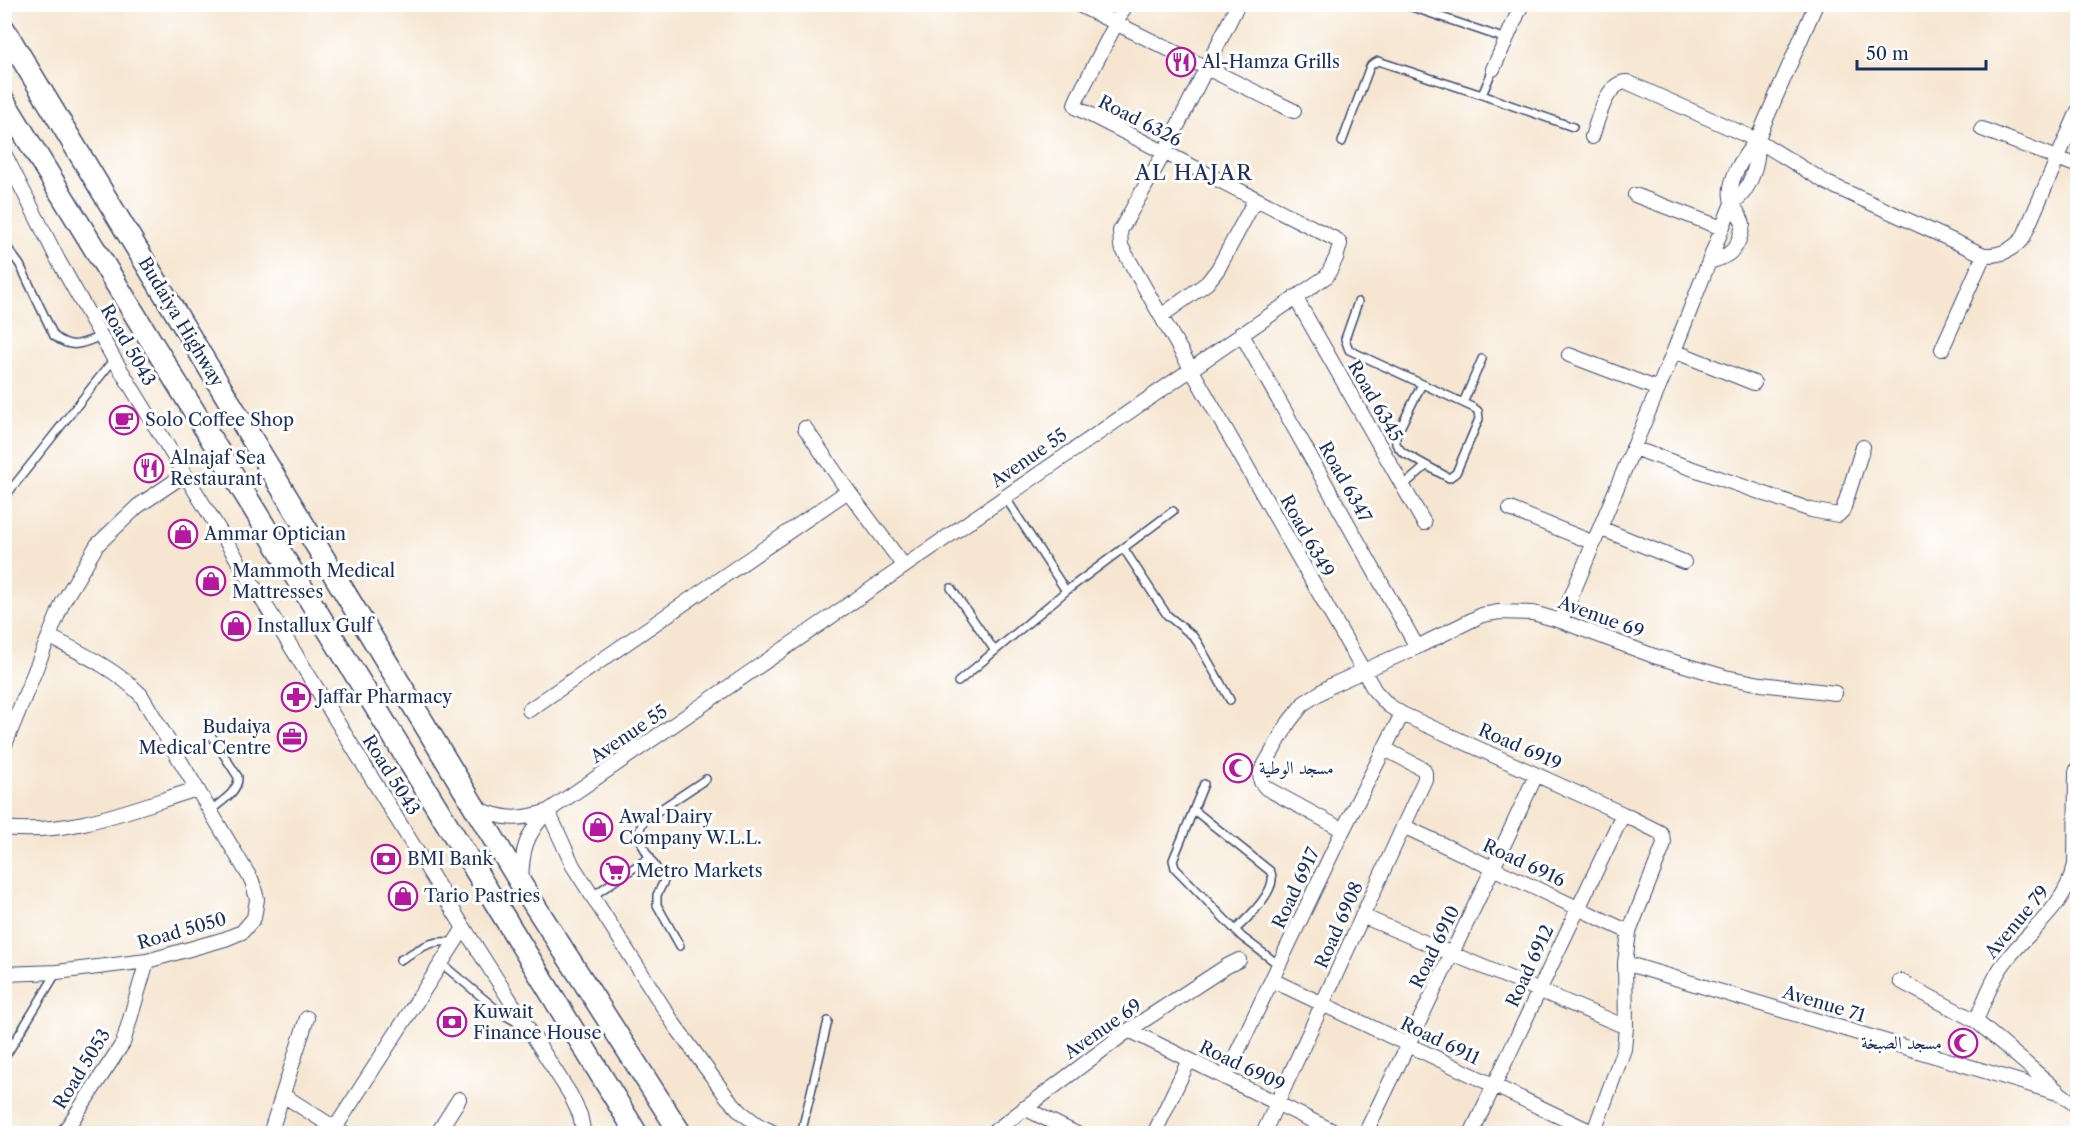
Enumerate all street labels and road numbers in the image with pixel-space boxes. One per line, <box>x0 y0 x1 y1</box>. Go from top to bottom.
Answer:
street label: Road 6326 <box>1095 91 1185 151</box>
street label: Budaiya Highway <box>134 253 229 392</box>
street label: Road 5043 <box>96 300 160 390</box>
street label: Road 6345 <box>1343 357 1407 445</box>
street label: Avenue 55 <box>986 424 1071 493</box>
street label: Road 6347 <box>1314 438 1376 526</box>
street label: Road 6349 <box>1275 491 1339 581</box>
street label: Avenue 69 <box>1554 591 1647 643</box>
street label: Avenue 55 <box>585 700 672 768</box>
street label: Road 6919 <box>1475 719 1565 775</box>
street label: Road 5043 <box>358 731 424 819</box>
street label: Road 6916 <box>1479 834 1569 892</box>
street label: Road 6917 <box>1268 844 1324 932</box>
street label: Road 6908 <box>1310 878 1368 972</box>
street label: Avenue 79 <box>1980 881 2054 964</box>
street label: Road 6910 <box>1406 902 1464 992</box>
street label: Road 5050 <box>135 908 229 954</box>
street label: Road 6912 <box>1501 921 1559 1011</box>
street label: Avenue 71 <box>1779 981 1868 1027</box>
street label: Avenue 69 <box>1059 994 1146 1064</box>
street label: Road 6911 <box>1397 1012 1484 1070</box>
street label: Road 5053 <box>49 1025 115 1113</box>
street label: Road 6909 <box>1196 1036 1288 1096</box>

